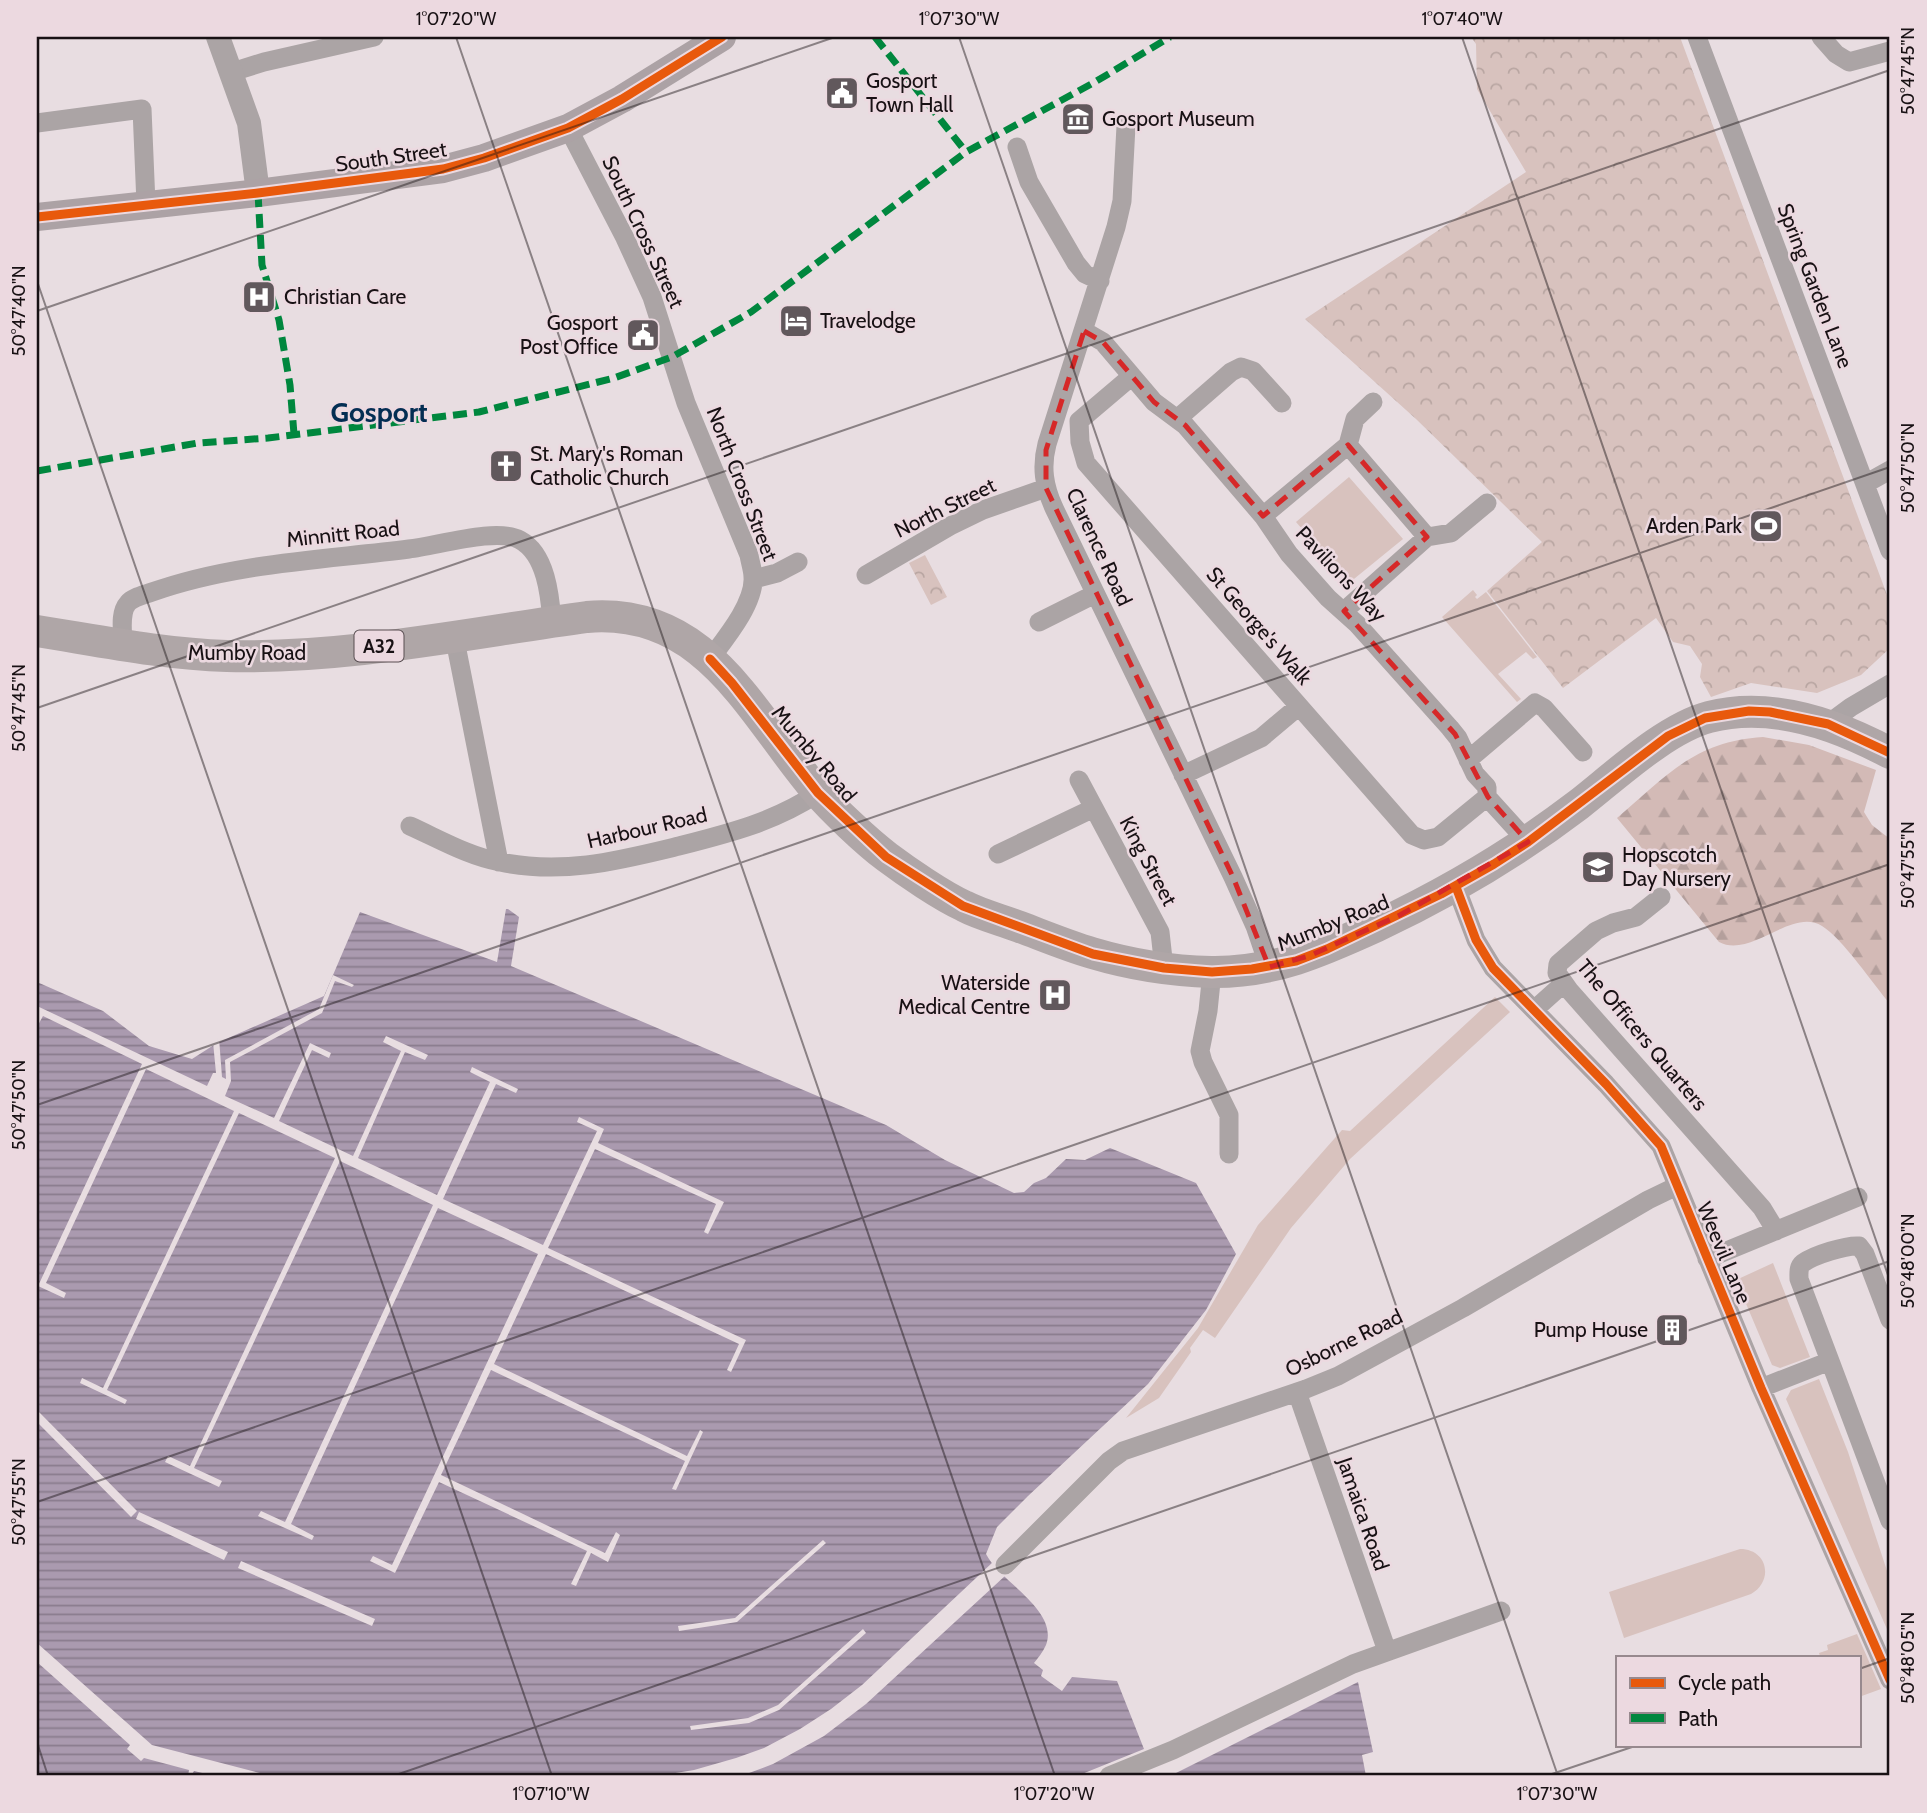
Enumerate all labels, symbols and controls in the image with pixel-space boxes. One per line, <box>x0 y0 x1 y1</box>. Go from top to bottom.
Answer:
text: 1°07'20"W <box>416 8 496 30</box>
text: 1°07'30"W <box>919 8 999 30</box>
text: 1°07'40"W <box>1421 8 1503 30</box>
text: 50°47'45"N <box>1897 27 1919 115</box>
place label: Gosport Town Hall <box>866 68 953 117</box>
public building icon: Gosport Town Hall <box>823 74 861 112</box>
museum icon: Gosport Museum <box>1059 100 1097 138</box>
place label: Gosport Museum <box>1102 106 1255 131</box>
street label: South Street <box>334 136 448 177</box>
street label: South Cross Street <box>597 152 690 312</box>
street label: Spring Garden Lane <box>1773 200 1858 372</box>
text: 50°47'40"N <box>8 266 30 356</box>
hospital icon: Christian Care <box>240 278 278 316</box>
place label: Christian Care <box>284 284 407 309</box>
hotel icon: Travelodge <box>777 302 815 340</box>
place label: Travelodge <box>820 308 916 333</box>
place label: Gosport Post Office <box>520 310 618 359</box>
public building icon: Gosport Post Office <box>624 316 662 354</box>
district label: Gosport <box>330 395 428 429</box>
street label: North Cross Street <box>702 403 783 564</box>
text: 50°47'50"N <box>1897 423 1919 513</box>
place label: St. Mary's Roman Catholic Church <box>530 441 683 490</box>
church icon: St. Mary's Roman Catholic Church <box>487 447 525 485</box>
street label: North Street <box>890 472 1000 543</box>
street label: Clarence Road <box>1061 484 1138 610</box>
sports icon: Arden Park <box>1747 507 1785 545</box>
place label: Arden Park <box>1646 513 1743 538</box>
street label: Minnitt Road <box>285 515 401 552</box>
street label: Pavilions Way <box>1291 521 1392 627</box>
street label: St George's Walk <box>1201 562 1318 690</box>
road number: A32 <box>354 631 404 662</box>
street label: Mumby Road <box>188 640 306 665</box>
text: 50°47'45"N <box>8 664 30 752</box>
street label: Mumby Road <box>767 700 862 807</box>
street label: Harbour Road <box>584 802 709 853</box>
street label: King Street <box>1114 812 1182 910</box>
text: 50°47'55"N <box>1897 821 1919 909</box>
place label: Hopscotch Day Nursery <box>1622 842 1731 891</box>
school or university icon: Hopscotch Day Nursery <box>1579 848 1617 886</box>
street label: Mumby Road <box>1273 889 1392 956</box>
street label: The Officers Quarters <box>1572 954 1713 1115</box>
place label: Waterside Medical Centre <box>898 970 1030 1019</box>
hospital icon: Waterside Medical Centre <box>1036 976 1074 1014</box>
text: 50°47'50"N <box>8 1060 30 1150</box>
street label: Weevil Lane <box>1692 1198 1757 1308</box>
text: 50°48'00"N <box>1897 1213 1919 1309</box>
street label: Osborne Road <box>1281 1303 1406 1382</box>
building icon: Pump House <box>1653 1311 1691 1349</box>
place label: Pump House <box>1534 1317 1648 1342</box>
street label: Jamaica Road <box>1332 1453 1395 1574</box>
text: 50°47'55"N <box>8 1458 30 1546</box>
text: 50°48'05"N <box>1897 1612 1919 1704</box>
legend <box>1616 1656 1860 1746</box>
text: Cycle path <box>1678 1670 1771 1695</box>
text: Path <box>1678 1706 1718 1731</box>
text: 1°07'10"W <box>513 1783 589 1805</box>
text: 1°07'20"W <box>1014 1783 1094 1805</box>
text: 1°07'30"W <box>1517 1783 1597 1805</box>

